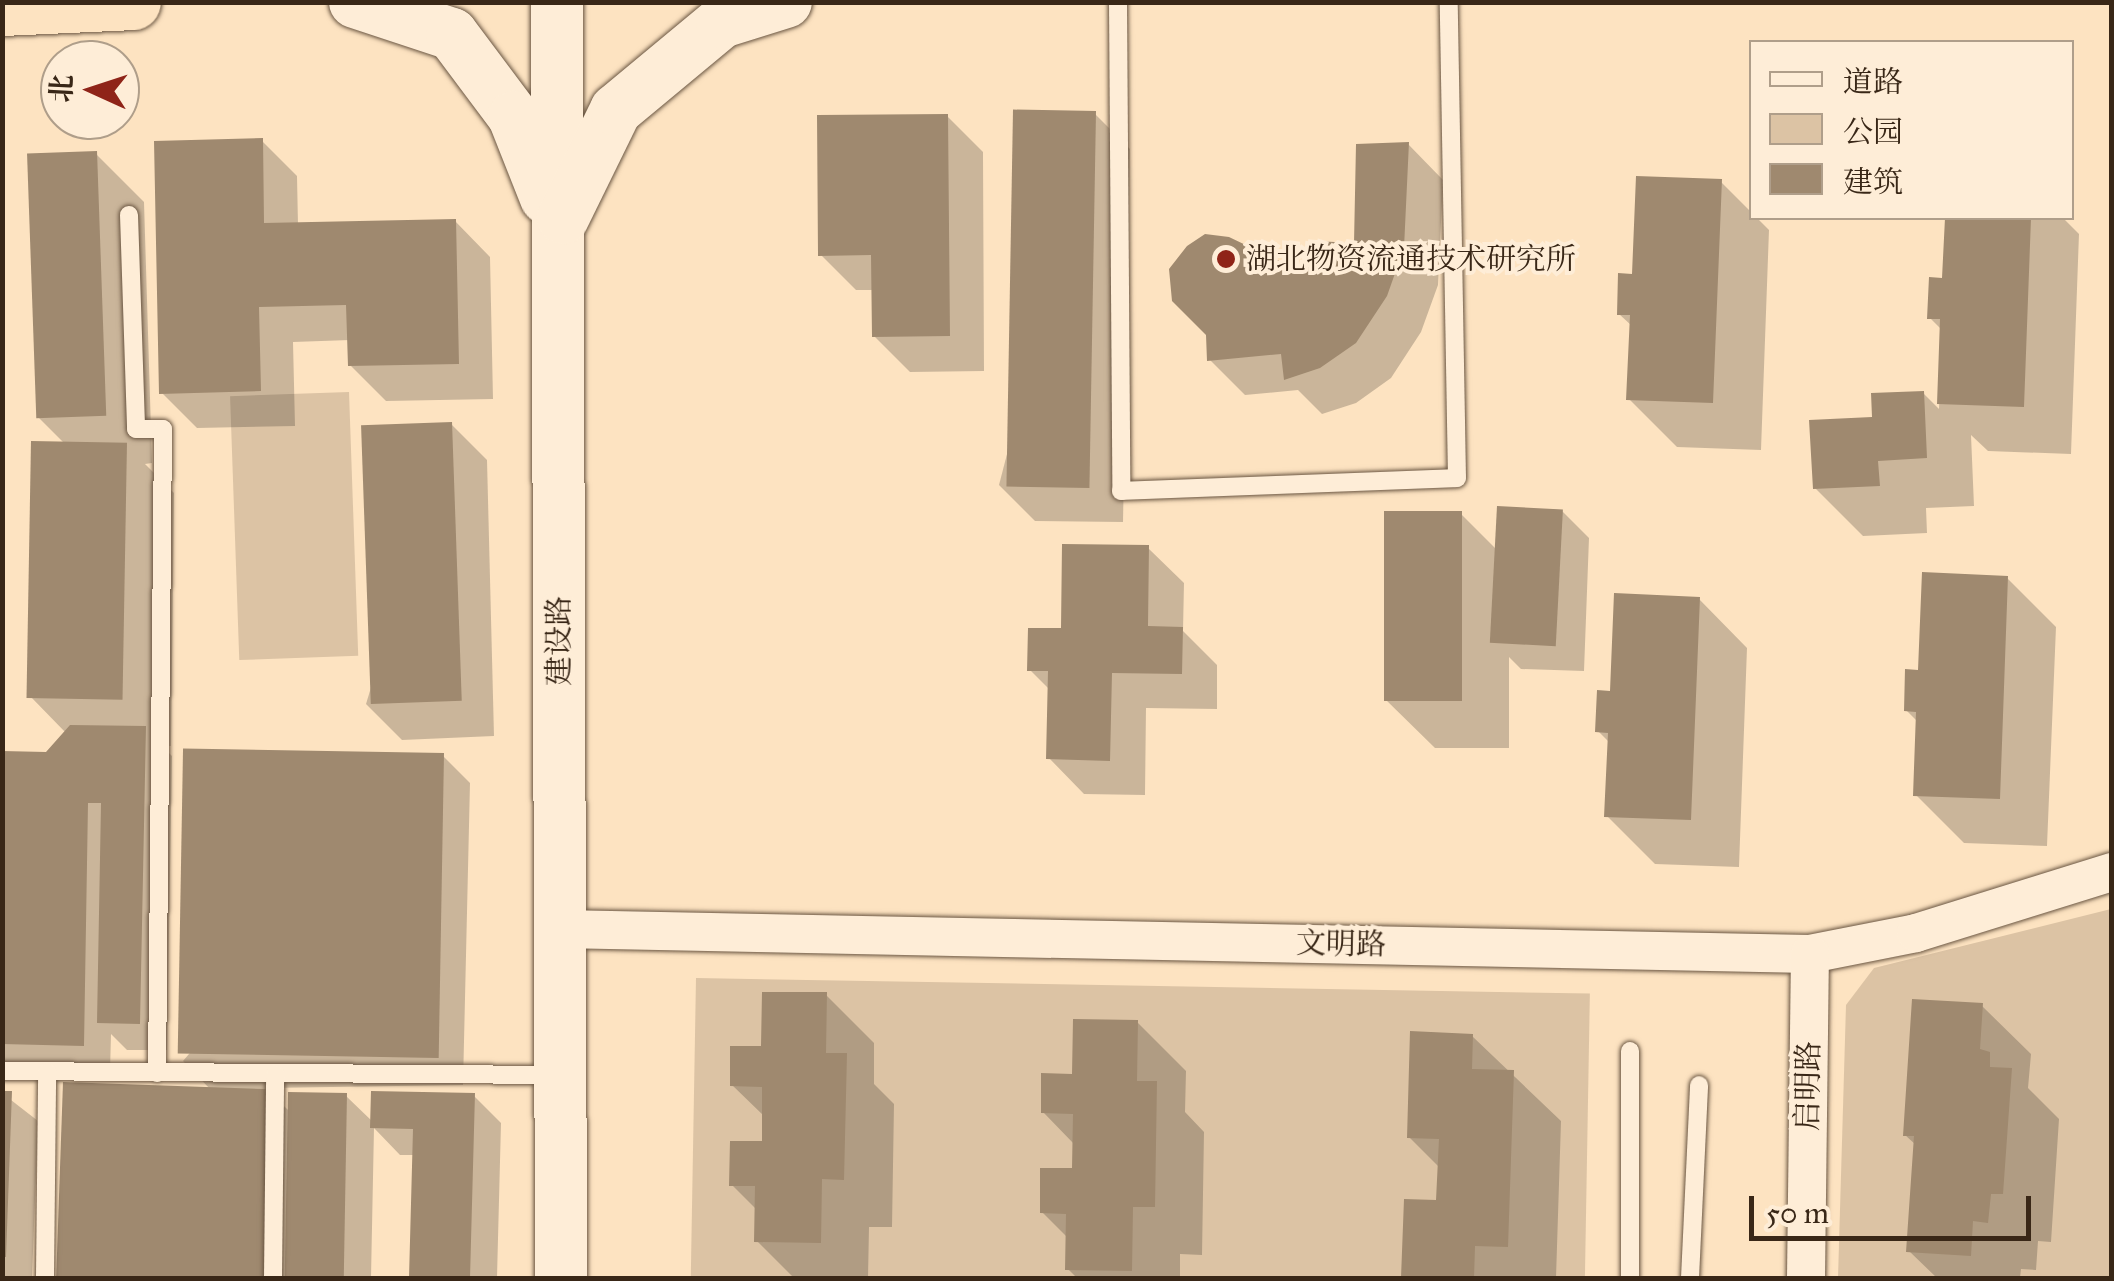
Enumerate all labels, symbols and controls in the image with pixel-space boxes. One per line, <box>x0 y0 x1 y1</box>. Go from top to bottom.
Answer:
north arrow <box>40 40 140 140</box>
legend <box>1749 40 2074 220</box>
text: 道路 <box>1843 64 1903 100</box>
text: 北 <box>43 74 80 103</box>
text: 公园 <box>1843 114 1903 150</box>
text: 建筑 <box>1843 164 1903 200</box>
place label: 湖北物资流通技术研究所 <box>1246 241 1576 277</box>
marker: 湖北物资流通技术研究所 <box>1215 248 1237 270</box>
street label: 建设路 <box>541 596 577 686</box>
street label: 文明路 <box>1296 925 1386 963</box>
street label: 启明路 <box>1789 1041 1827 1131</box>
scale bar <box>1754 1176 2036 1238</box>
text: 50 m <box>1766 1195 1829 1231</box>

